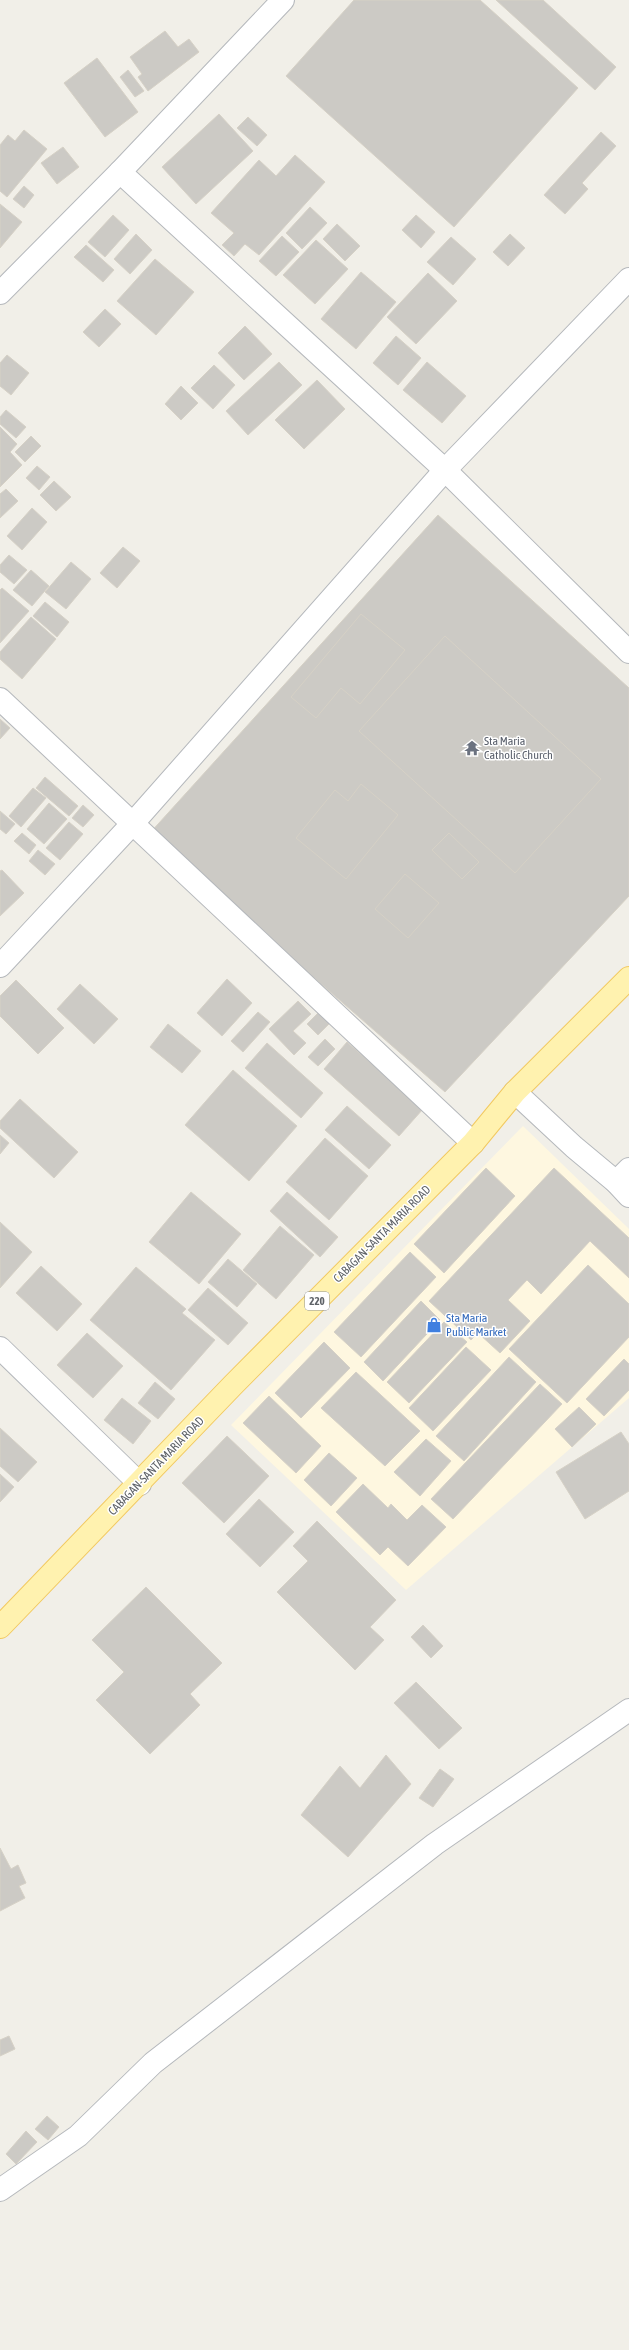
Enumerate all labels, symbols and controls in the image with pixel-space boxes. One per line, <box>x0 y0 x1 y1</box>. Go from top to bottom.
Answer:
place label: Sta Maria Catholic Church <box>484 734 553 762</box>
temple icon: Sta Maria Catholic Church <box>463 739 481 757</box>
street label: CABAGAN-SANTA MARIA ROAD <box>331 1182 434 1285</box>
road number: 220 <box>305 1292 329 1310</box>
place label: Sta Maria Public Market <box>446 1311 507 1339</box>
shop icon: Sta Maria Public Market <box>425 1316 443 1334</box>
street label: CABAGAN-SANTA MARIA ROAD <box>105 1414 207 1518</box>

